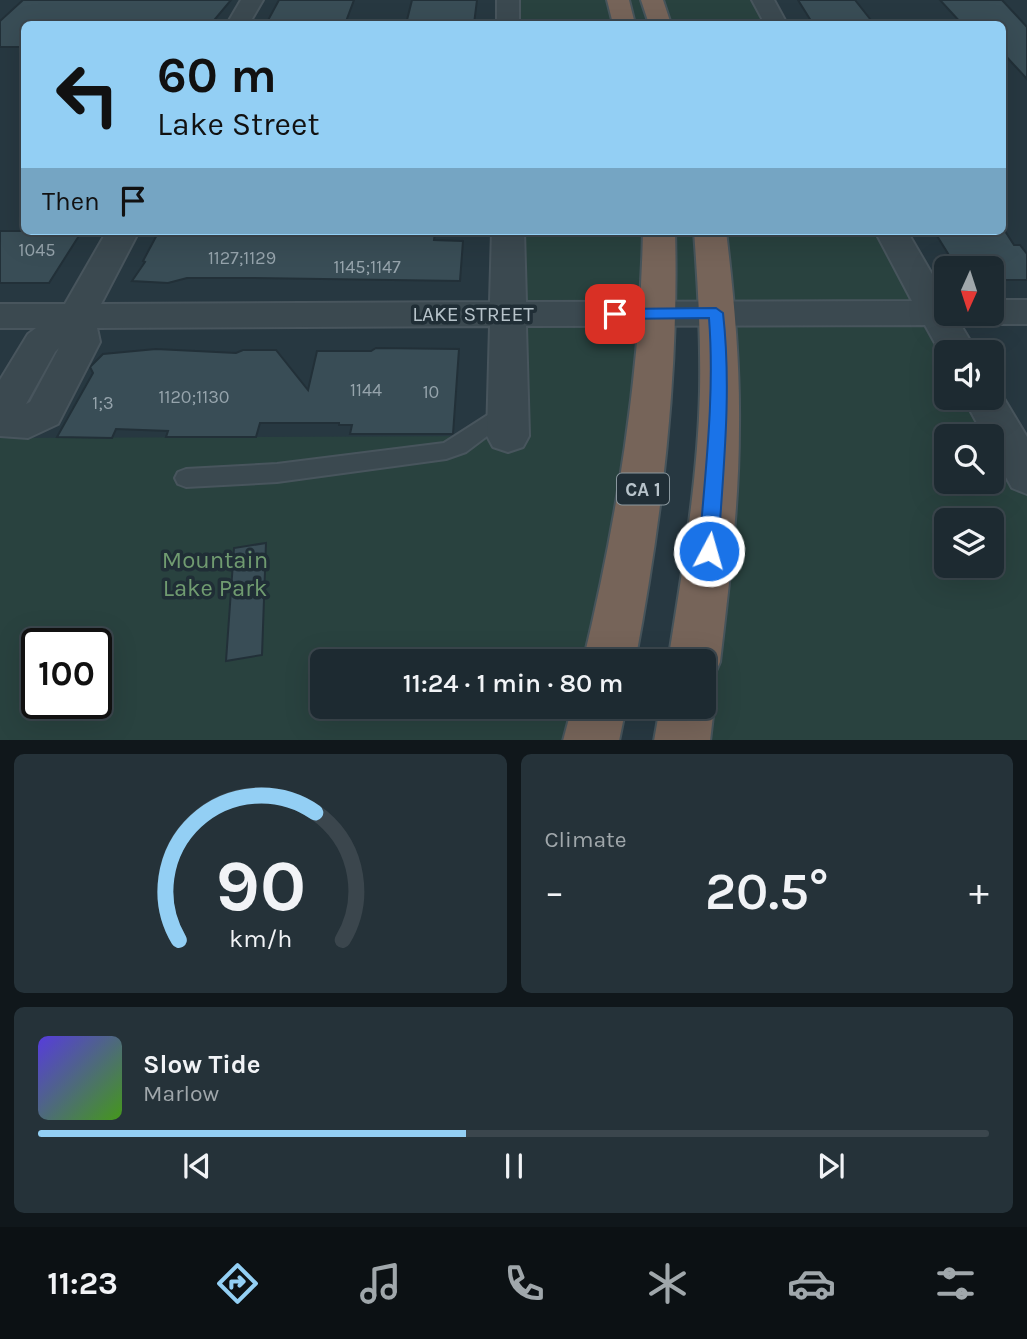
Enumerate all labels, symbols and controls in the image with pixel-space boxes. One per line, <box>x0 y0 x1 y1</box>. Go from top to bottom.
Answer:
text: 60 m <box>157 47 277 104</box>
icon: left <box>42 49 133 140</box>
text: Lake Street <box>157 106 319 143</box>
icon: arrive <box>114 182 152 220</box>
text: Then <box>42 186 100 217</box>
house number: 1045 <box>19 239 55 261</box>
house number: 1127;1129 <box>208 247 276 269</box>
house number: 1145;1147 <box>333 256 401 278</box>
north arrow <box>934 256 1004 326</box>
map controls <box>934 256 1004 578</box>
pin <box>585 284 645 344</box>
icon: arrive <box>596 295 634 333</box>
street label: LAKE STREET <box>412 302 534 326</box>
button: sound <box>934 340 1004 410</box>
house number: 1144 <box>350 379 382 401</box>
house number: 10 <box>423 381 439 403</box>
house number: 1120;1130 <box>159 386 229 408</box>
house number: 1;3 <box>92 392 114 414</box>
button: search <box>934 424 1004 494</box>
road number: CA 1 <box>617 474 669 504</box>
button: layers <box>934 508 1004 578</box>
position arrow <box>672 514 746 588</box>
park label: Mountain Lake Park <box>162 546 268 602</box>
speed limit sign: 100 <box>21 628 112 719</box>
text: 11:24 · 1 min · 80 m <box>403 668 623 699</box>
text: Climate <box>545 826 627 853</box>
text: 90 <box>215 843 305 928</box>
text: 20.5° <box>705 861 829 922</box>
text: − <box>545 870 564 915</box>
text: + <box>969 870 989 915</box>
text: km/h <box>229 923 292 952</box>
text: Slow Tide <box>143 1049 261 1080</box>
text: Marlow <box>143 1080 219 1107</box>
icon: previous <box>178 1147 216 1185</box>
icon: pause <box>495 1147 533 1185</box>
icon: next <box>812 1147 850 1185</box>
icon: directions <box>213 1259 262 1308</box>
icon: music <box>356 1259 405 1308</box>
icon: phone <box>500 1259 549 1308</box>
icon: climate <box>643 1259 692 1308</box>
icon: car <box>787 1259 836 1308</box>
icon: filters <box>931 1259 980 1308</box>
text: 11:23 <box>47 1265 118 1302</box>

